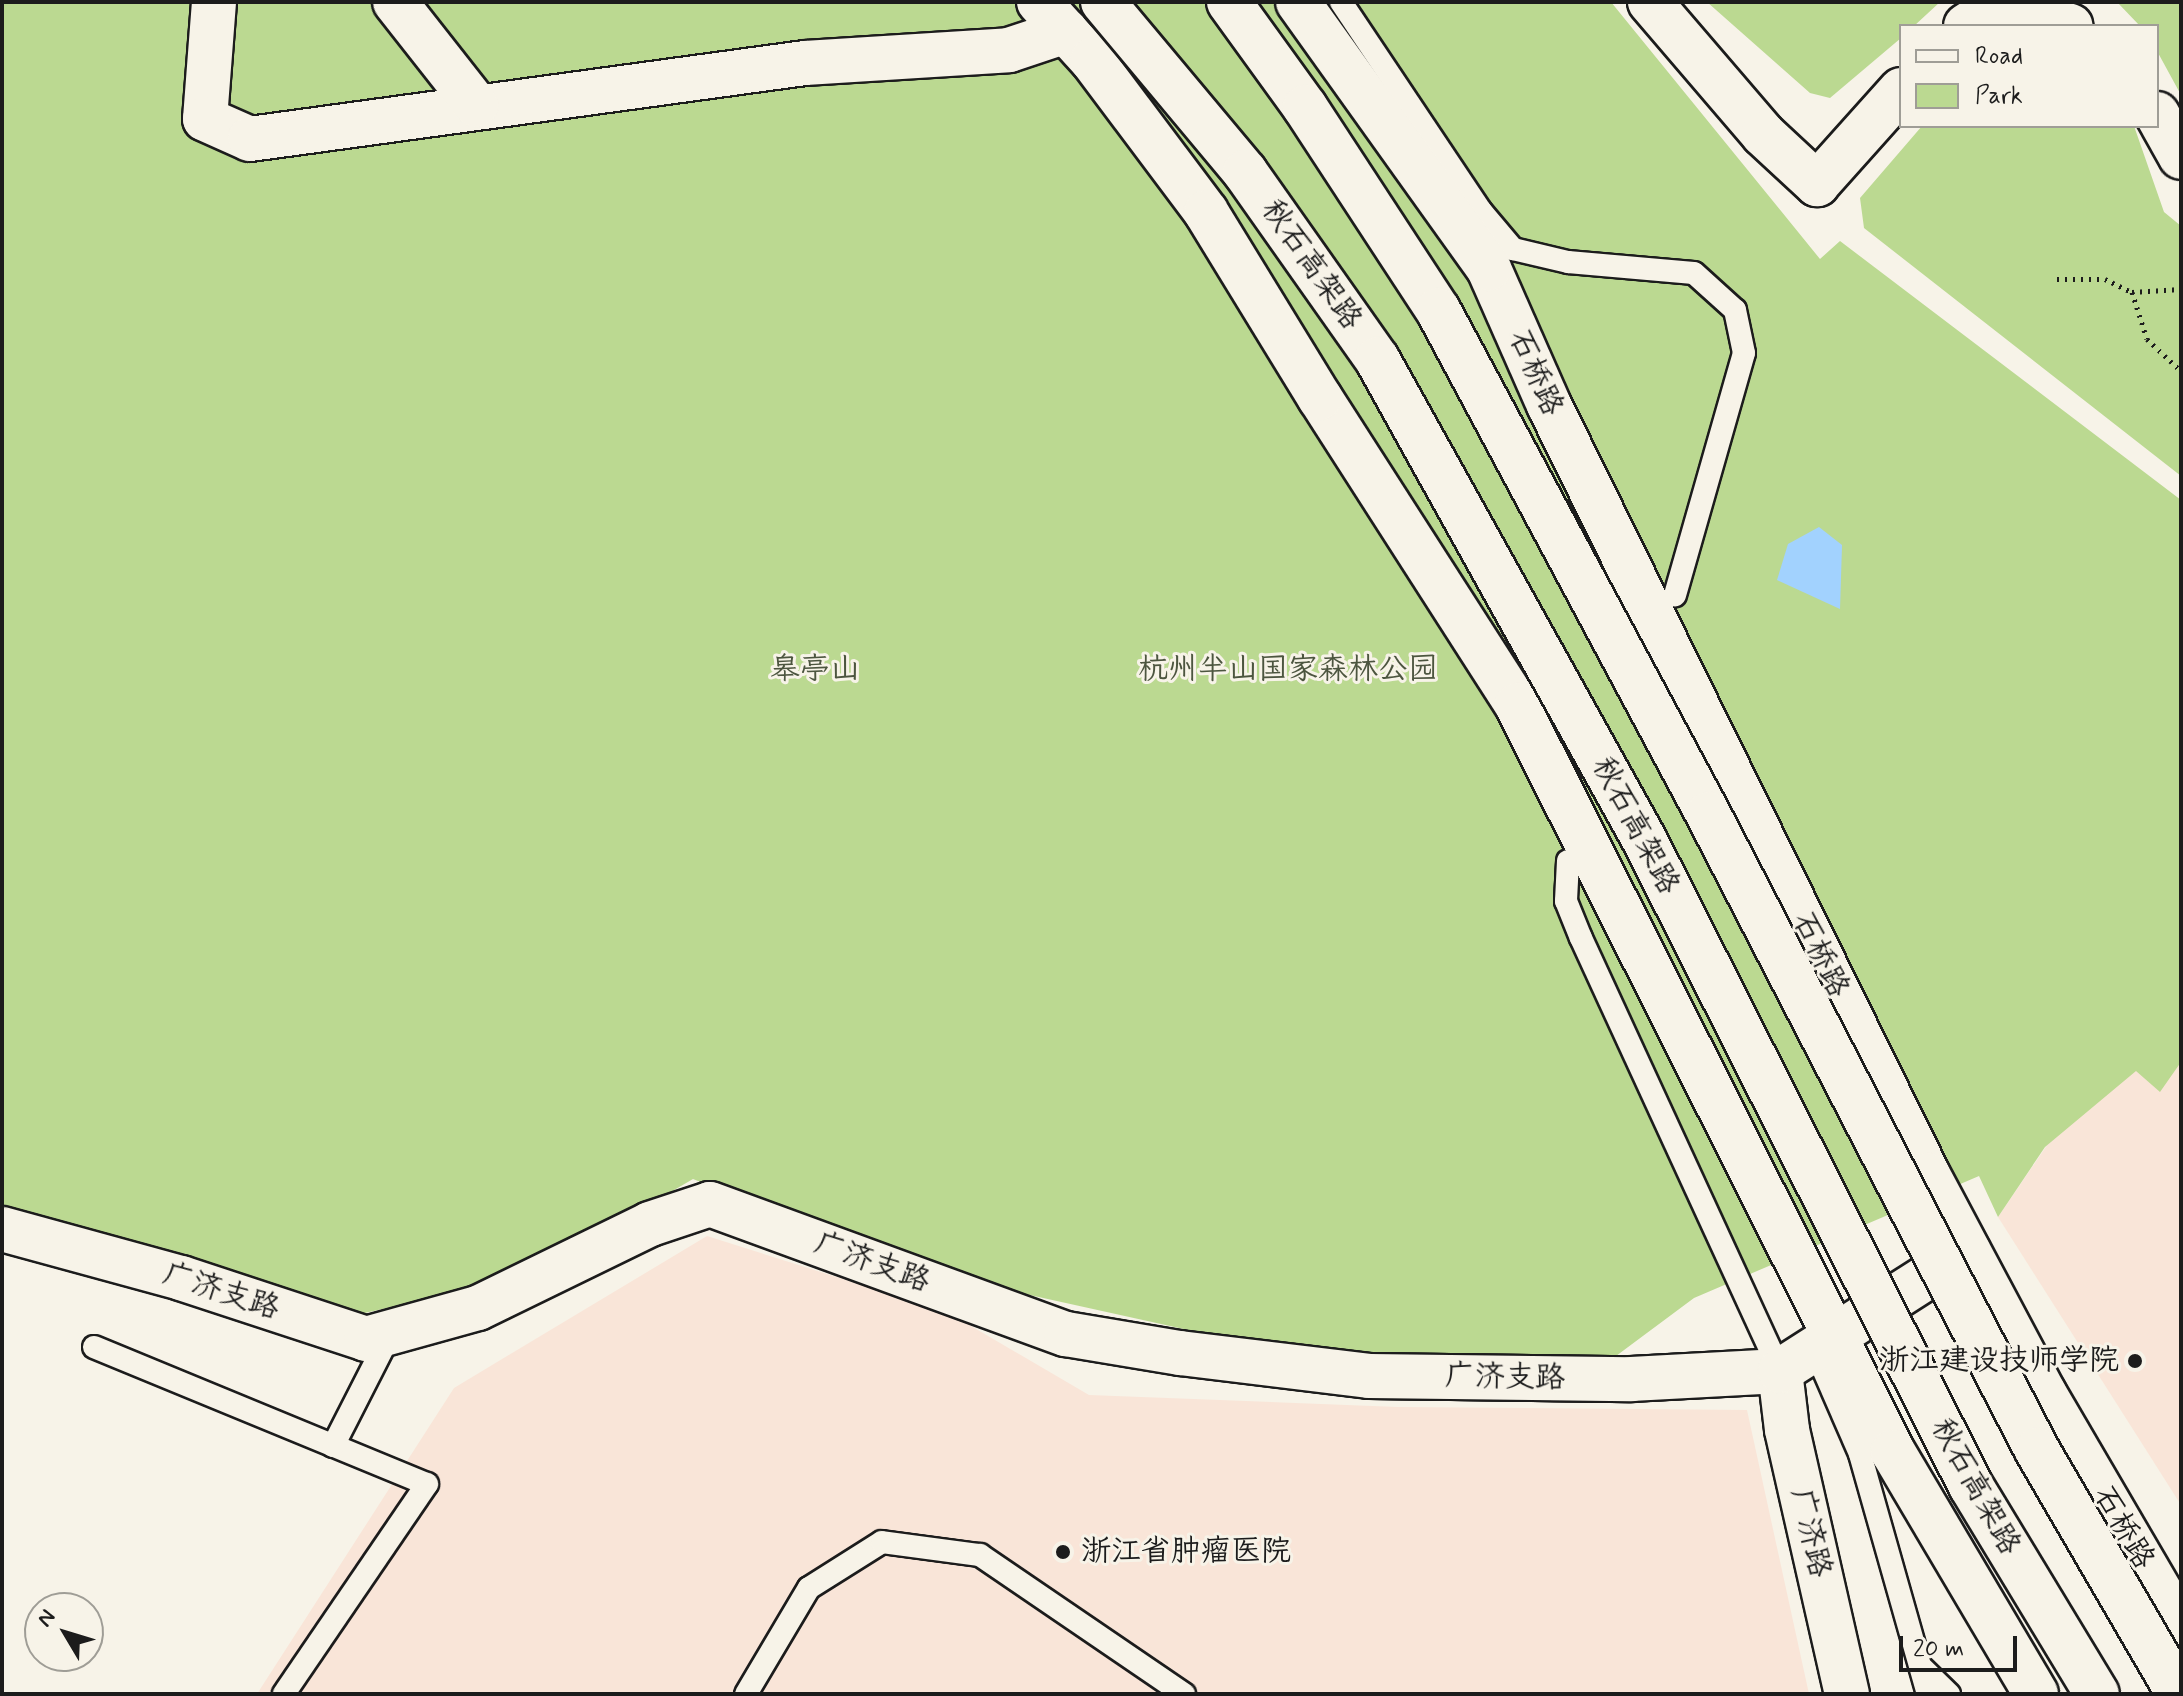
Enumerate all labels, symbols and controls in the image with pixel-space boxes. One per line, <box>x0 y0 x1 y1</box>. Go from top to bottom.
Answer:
legend <box>1899 24 2159 128</box>
text: Road <box>1975 41 2023 72</box>
text: Park <box>1975 81 2023 112</box>
street label: 秋石高架路 <box>1253 193 1369 337</box>
street label: 石桥路 <box>1500 325 1570 421</box>
park label: 皋亭山 <box>770 652 860 688</box>
park label: 杭州半山国家森林公园 <box>1138 652 1438 688</box>
street label: 秋石高架路 <box>1584 751 1686 901</box>
street label: 石桥路 <box>1784 907 1856 1003</box>
street label: 广济支路 <box>809 1226 935 1300</box>
street label: 广济支路 <box>158 1256 284 1328</box>
place label: 浙江建设技师学院 <box>1879 1343 2119 1379</box>
marker: 浙江建设技师学院 <box>2126 1352 2144 1370</box>
street label: 广济支路 <box>1445 1359 1565 1397</box>
street label: 秋石高架路 <box>1923 1413 2027 1561</box>
street label: 石桥路 <box>2085 1480 2161 1576</box>
street label: 广济路 <box>1782 1485 1838 1581</box>
place label: 浙江省肿瘤医院 <box>1081 1534 1291 1570</box>
marker: 浙江省肿瘤医院 <box>1052 1541 1074 1563</box>
north arrow <box>24 1592 104 1672</box>
text: N <box>31 1604 62 1633</box>
scale bar <box>1903 1620 2021 1670</box>
text: 20 m <box>1913 1634 1964 1665</box>

